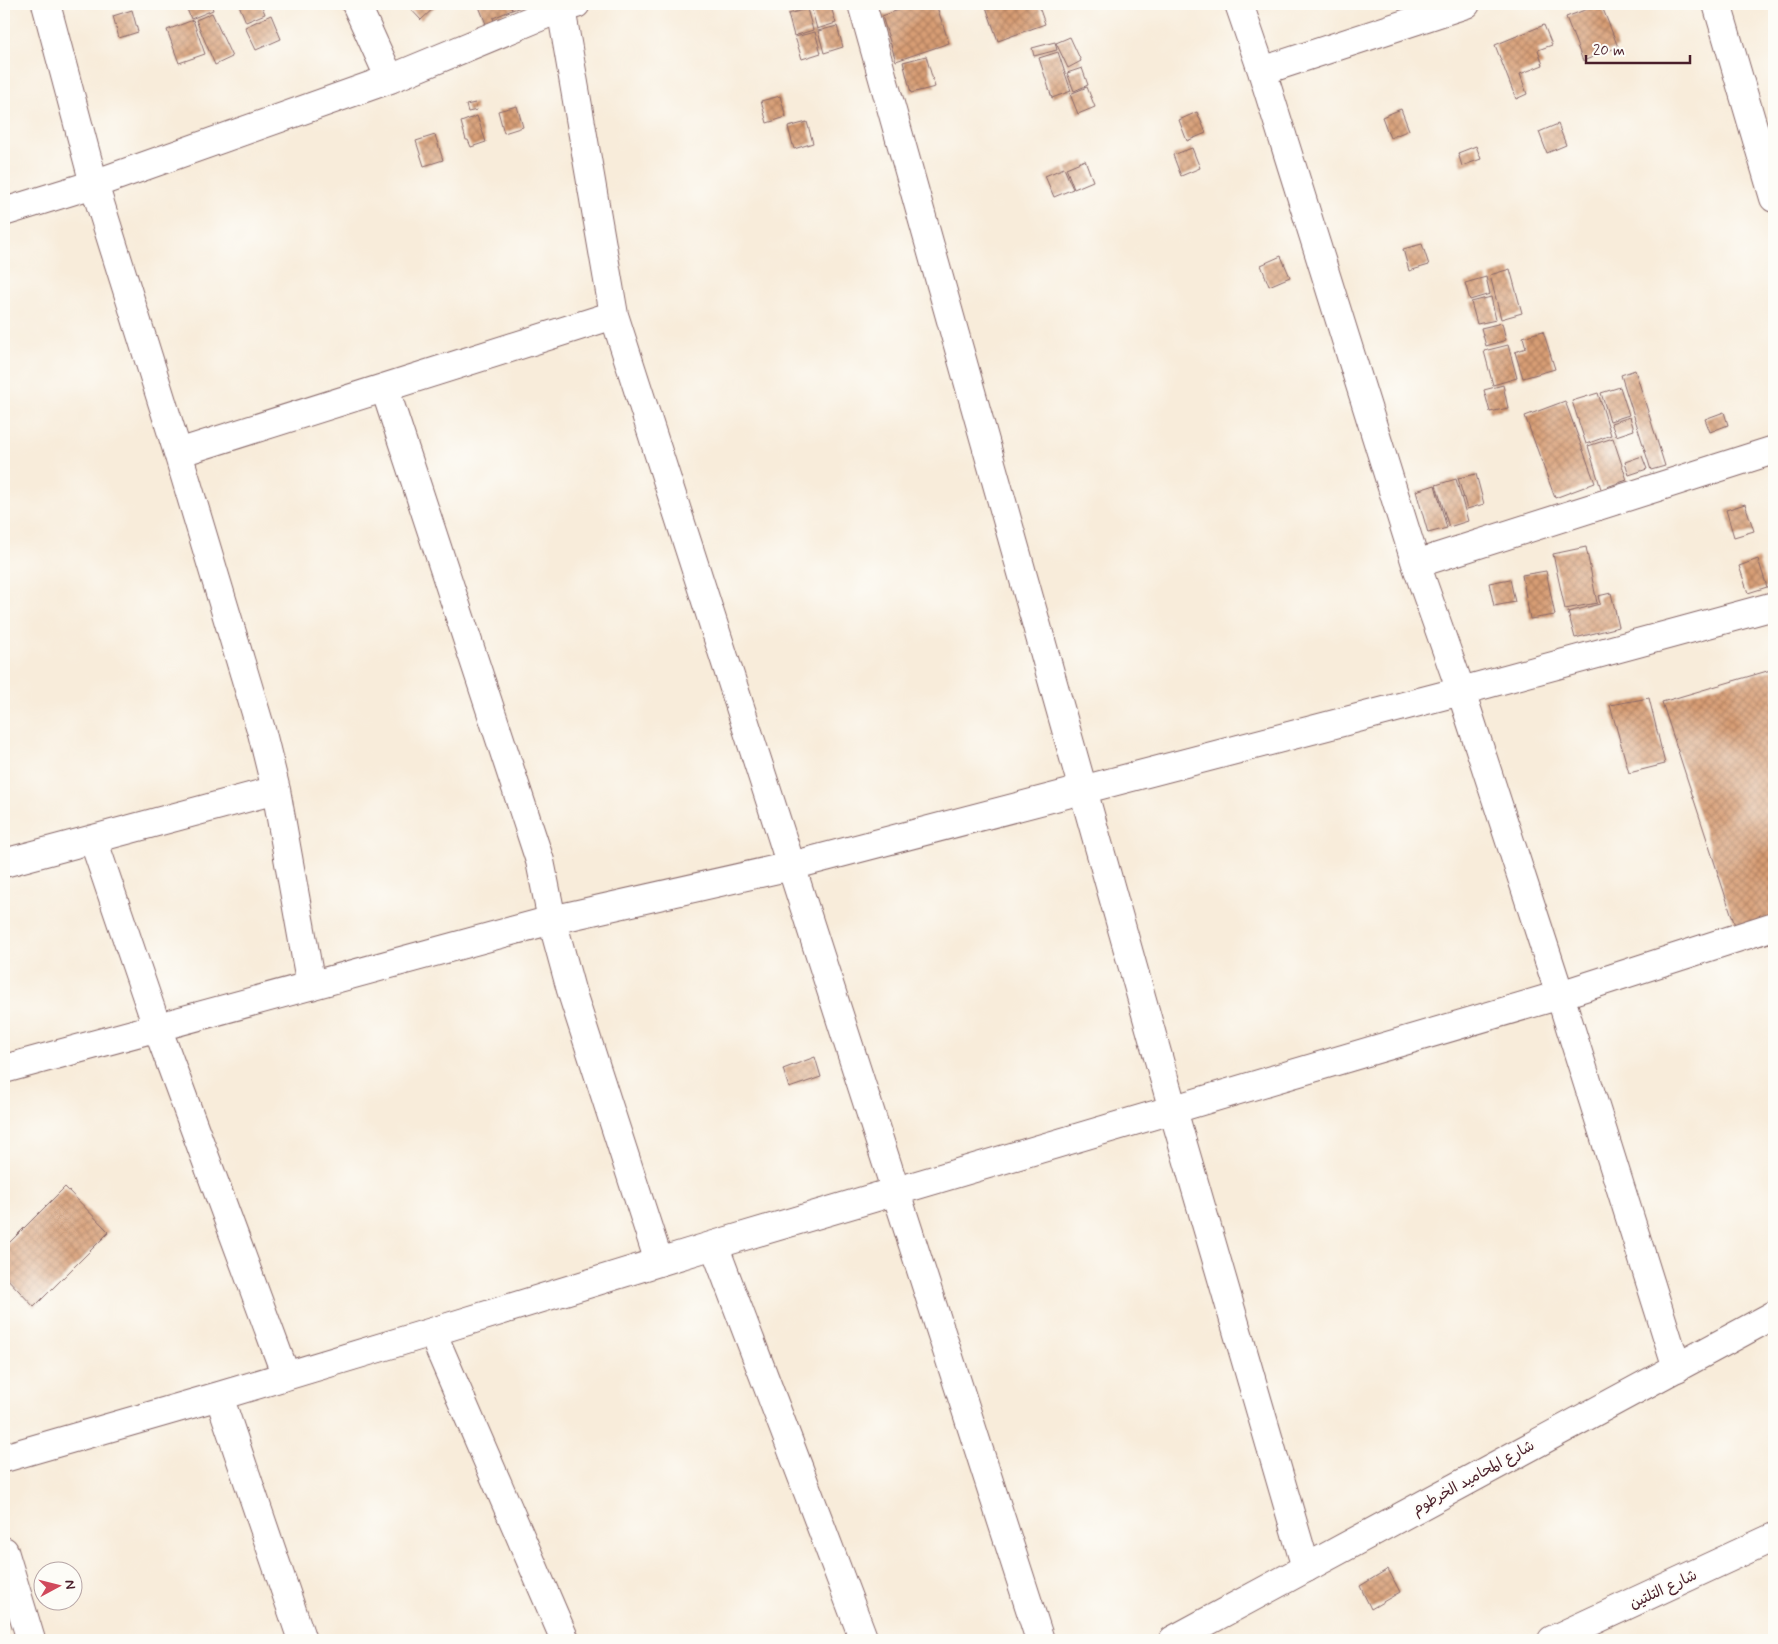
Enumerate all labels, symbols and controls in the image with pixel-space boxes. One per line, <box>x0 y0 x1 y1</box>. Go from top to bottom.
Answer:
scale bar <box>1586 32 1689 64</box>
text: 20 m <box>1593 41 1625 61</box>
street label: شارع المحاميد الخرطوم <box>1409 1436 1539 1521</box>
north arrow <box>32 1562 82 1612</box>
street label: شارع التلتين <box>1626 1566 1701 1614</box>
text: N <box>60 1579 79 1590</box>

